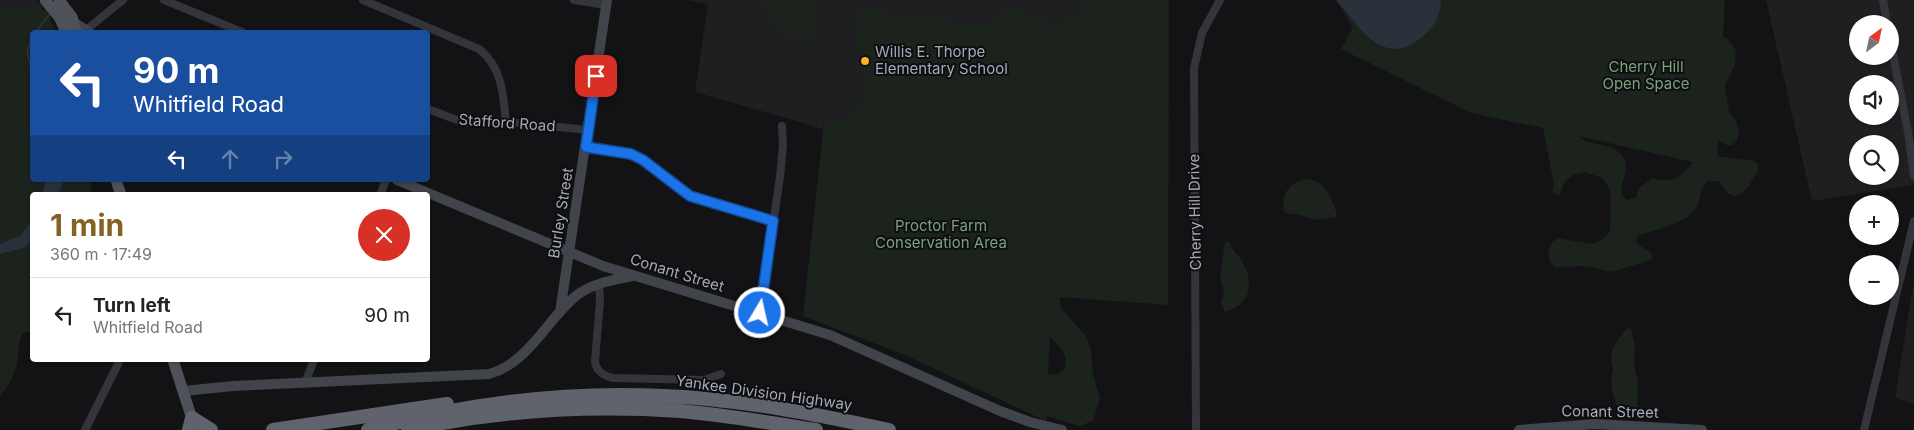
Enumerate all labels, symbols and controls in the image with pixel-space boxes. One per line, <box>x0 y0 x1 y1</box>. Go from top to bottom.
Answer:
north arrow <box>1849 15 1899 65</box>
map controls <box>1849 15 1899 305</box>
place label: Willis E. Thorpe Elementary School <box>875 42 1008 78</box>
text: 90 m <box>133 49 220 91</box>
icon: left <box>50 50 115 115</box>
pin <box>575 55 617 97</box>
marker: Willis E. Thorpe Elementary School <box>859 55 871 67</box>
park label: Cherry Hill Open Space <box>1602 57 1690 93</box>
icon: arrive <box>582 62 610 90</box>
button: sound <box>1849 75 1899 125</box>
text: Whitfield Road <box>133 91 284 117</box>
street label: Stafford Road <box>458 110 556 135</box>
button: search <box>1849 135 1899 185</box>
icon: left <box>163 145 191 173</box>
icon: ahead <box>216 145 244 173</box>
icon: right <box>269 145 297 173</box>
street label: Cherry Hill Drive <box>1184 154 1205 270</box>
street label: Burley Street <box>544 166 577 260</box>
button: + <box>1849 195 1899 245</box>
text: 1 min <box>50 207 124 243</box>
button: close <box>358 209 410 261</box>
park label: Proctor Farm Conservation Area <box>875 216 1007 252</box>
text: 360 m · 17:49 <box>50 244 152 264</box>
street label: Conant Street <box>628 249 727 296</box>
button: − <box>1849 255 1899 305</box>
position arrow <box>733 286 785 338</box>
text: Turn left <box>93 294 171 317</box>
icon: left <box>50 301 78 329</box>
text: 90 m <box>364 304 410 327</box>
text: Whitfield Road <box>93 317 203 337</box>
street label: Yankee Division Highway <box>675 371 854 414</box>
street label: Conant Street <box>1561 401 1659 422</box>

